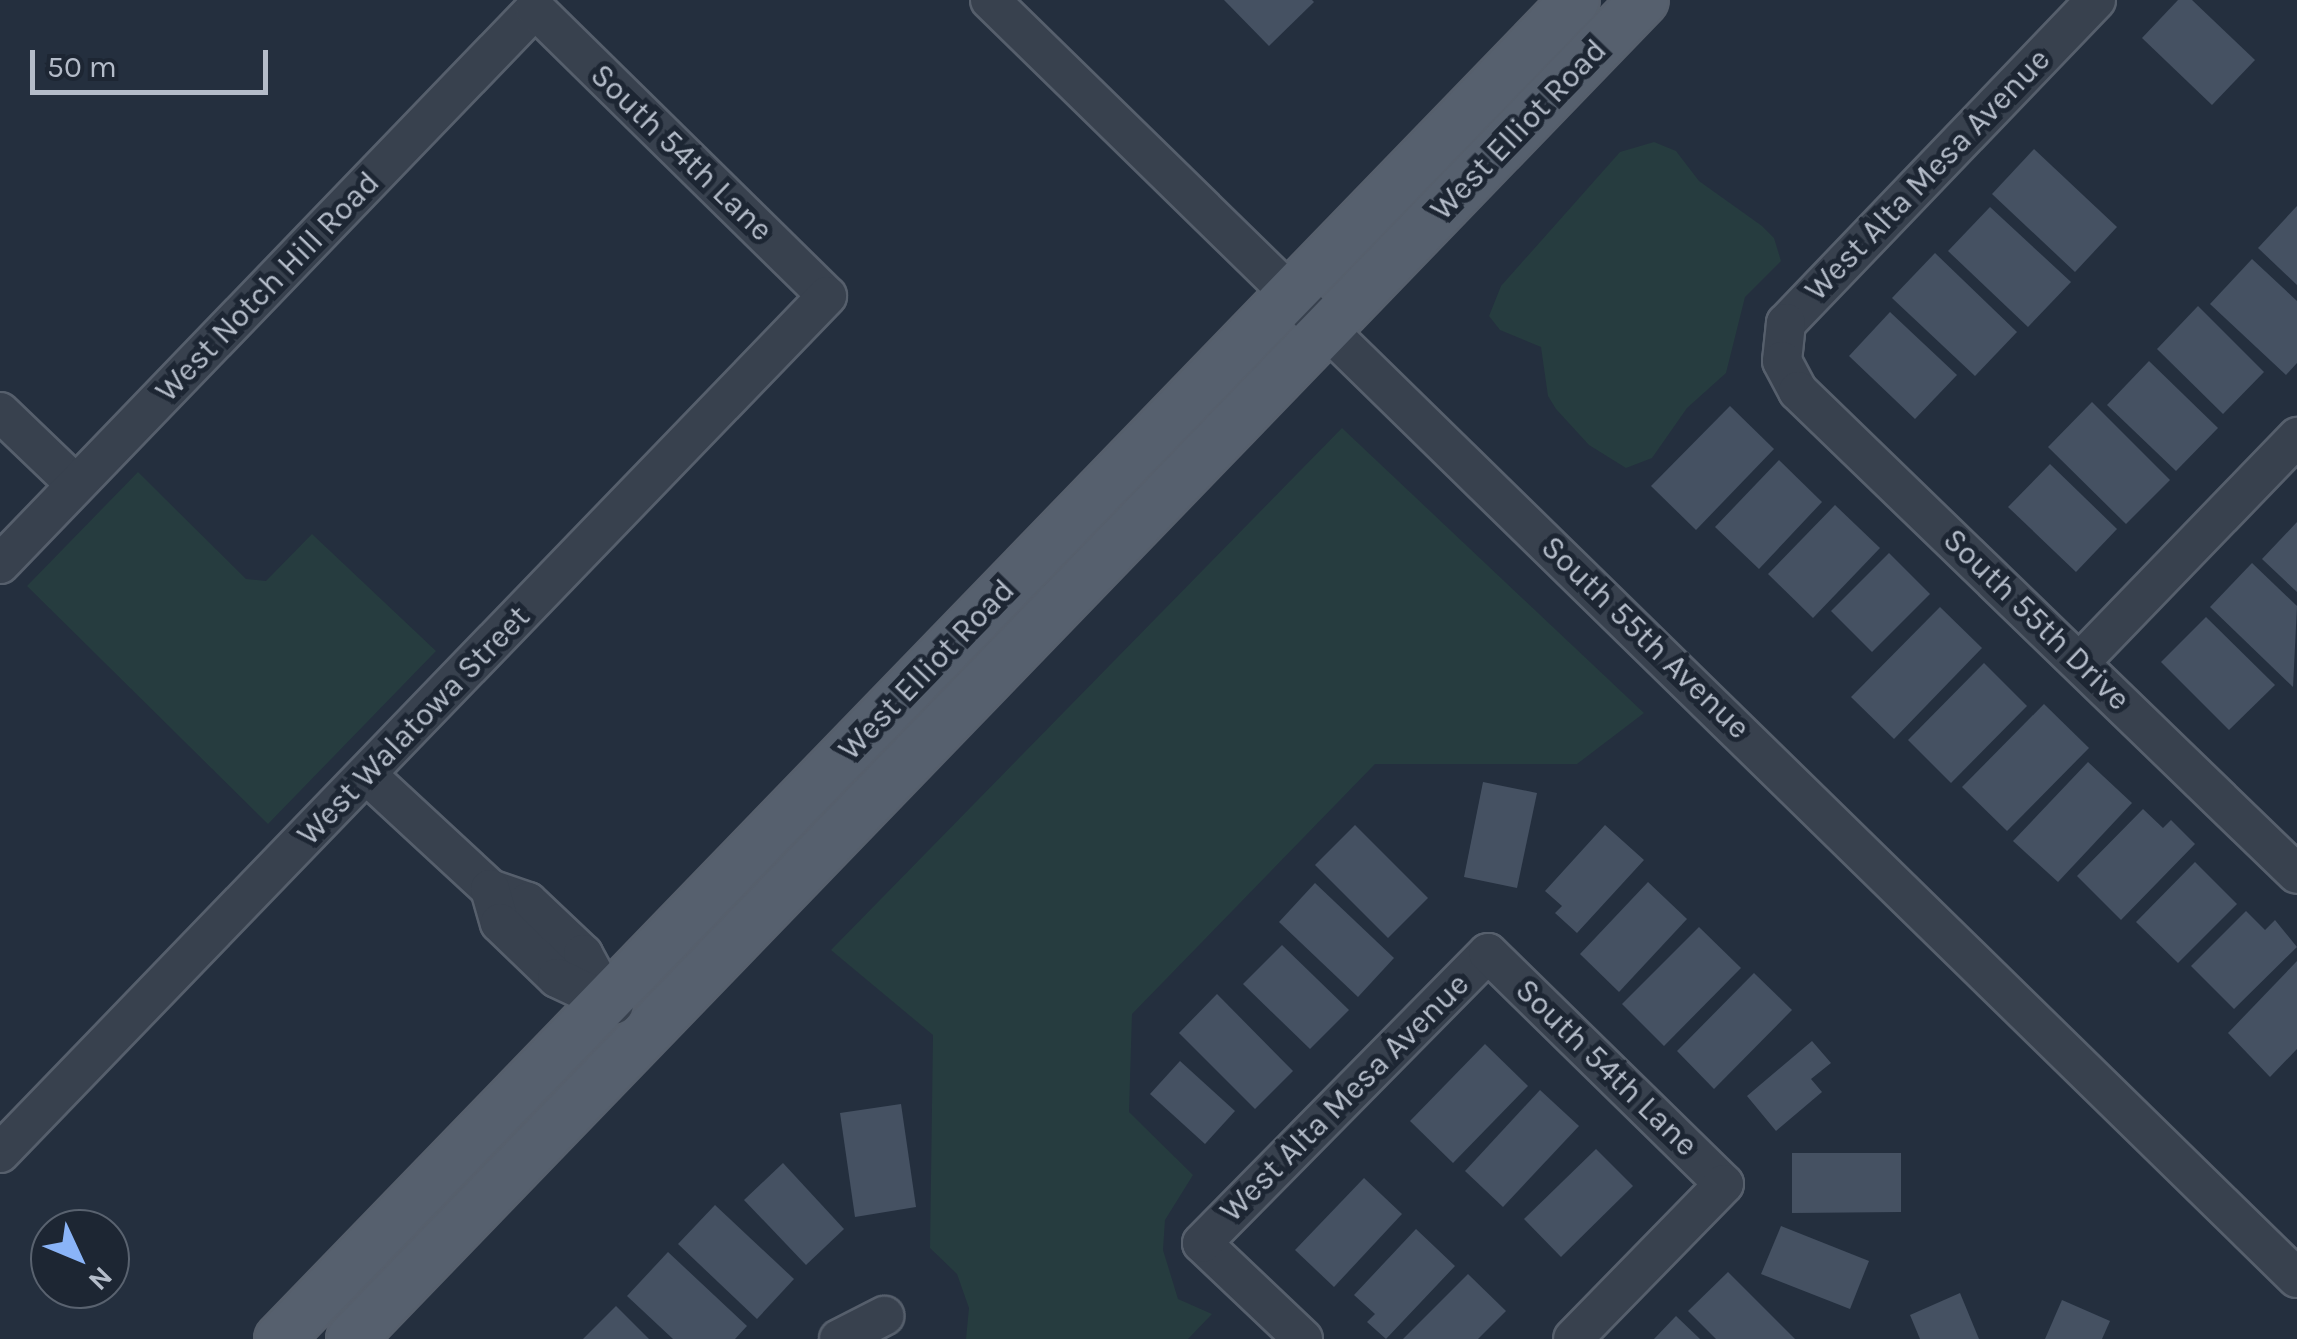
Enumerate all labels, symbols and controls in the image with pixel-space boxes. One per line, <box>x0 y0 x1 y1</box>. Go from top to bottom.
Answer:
scale bar <box>35 30 272 92</box>
street label: West Elliot Road <box>1423 32 1615 228</box>
street label: West Alta Mesa Avenue <box>1798 41 2058 309</box>
text: 50 m <box>47 49 117 85</box>
street label: South 54th Lane <box>582 56 780 250</box>
street label: West Notch Hill Road <box>148 164 388 410</box>
street label: South 55th Drive <box>1935 521 2137 719</box>
street label: South 55th Avenue <box>1533 528 1757 748</box>
street label: West Elliot Road <box>831 572 1023 768</box>
street label: West Walatowa Street <box>290 598 538 854</box>
street label: West Alta Mesa Avenue <box>1213 966 1477 1230</box>
street label: South 54th Lane <box>1507 971 1705 1165</box>
north arrow <box>30 1209 130 1309</box>
text: N <box>82 1260 119 1297</box>

